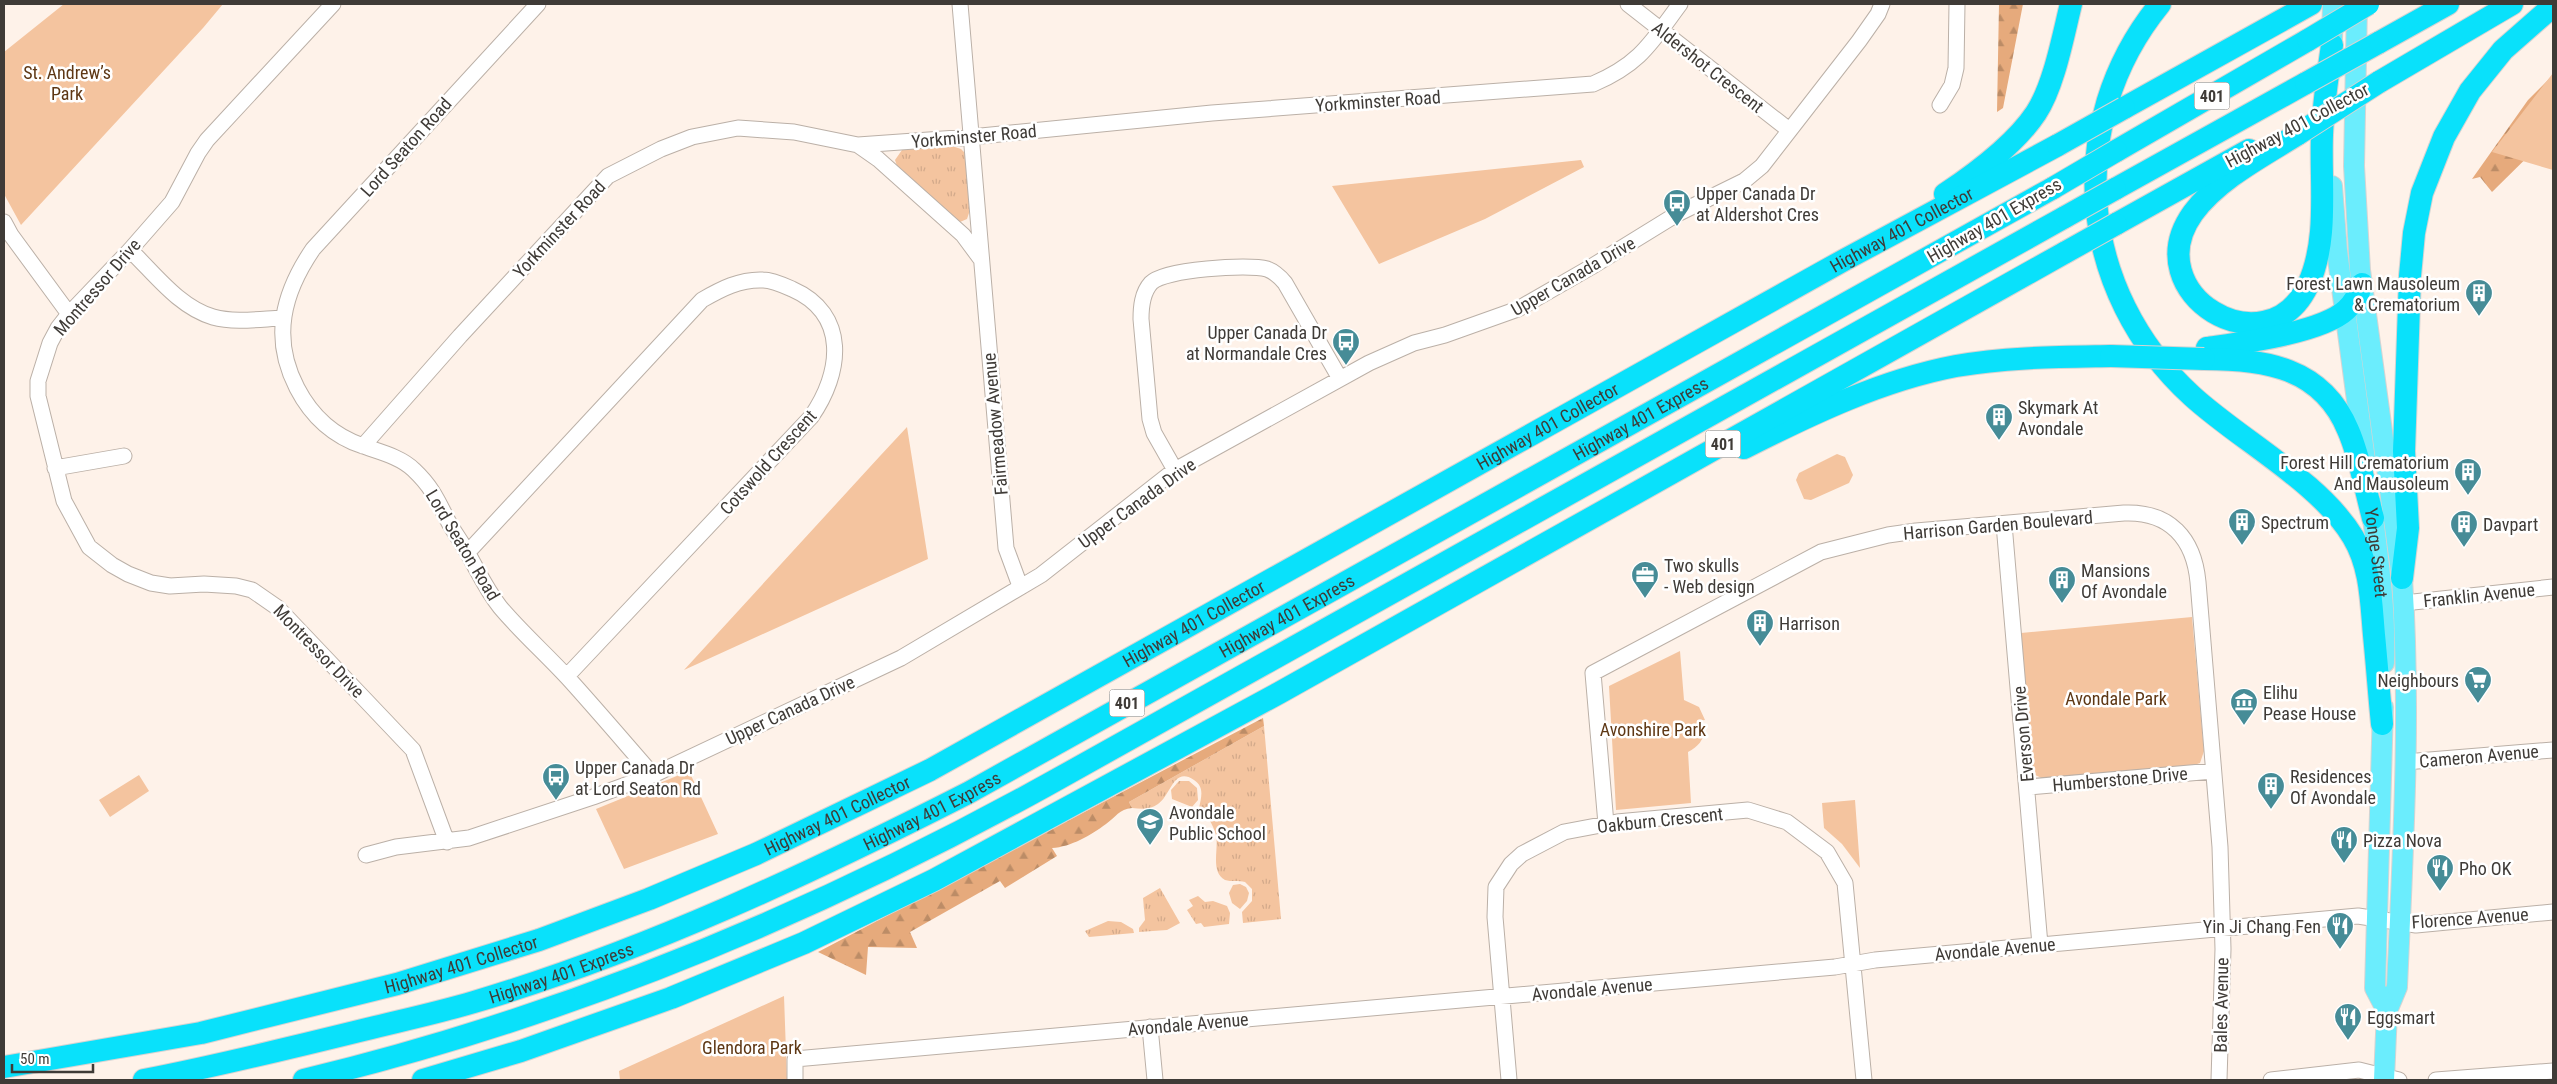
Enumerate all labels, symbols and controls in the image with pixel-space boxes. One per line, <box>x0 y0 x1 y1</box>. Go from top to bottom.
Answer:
street label: Aldershot Crescent <box>1648 17 1768 117</box>
park label: St. Andrew’s Park <box>23 62 111 104</box>
street label: Highway 401 Collector <box>2222 78 2373 172</box>
road number: 401 <box>2194 82 2230 110</box>
street label: Yorkminster Road <box>1315 86 1441 116</box>
street label: Lord Seaton Road <box>356 93 456 201</box>
street label: Yorkminster Road <box>911 120 1037 152</box>
street label: Highway 401 Express <box>1923 173 2065 267</box>
street label: Yorkminster Road <box>508 176 610 282</box>
street label: Highway 401 Collector <box>1826 182 1977 276</box>
place label: Upper Canada Dr at Aldershot Cres <box>1696 183 1819 225</box>
bus stop icon: Upper Canada Dr at Aldershot Cres <box>1662 188 1692 227</box>
street label: Upper Canada Drive <box>1507 232 1639 320</box>
street label: Montressor Drive <box>49 234 145 340</box>
place label: Forest Lawn Mausoleum & Crematorium <box>2286 273 2460 315</box>
building icon: Forest Lawn Mausoleum & Crematorium <box>2464 278 2494 317</box>
place label: Upper Canada Dr at Normandale Cres <box>1186 322 1328 364</box>
bus stop icon: Upper Canada Dr at Normandale Cres <box>1331 327 1361 366</box>
street label: Fairmeadow Avenue <box>978 352 1012 496</box>
street label: Highway 401 Express <box>1569 372 1712 464</box>
street label: Highway 401 Collector <box>1472 377 1622 474</box>
place label: Skymark At Avondale <box>2018 397 2098 439</box>
building icon: Skymark At Avondale <box>1984 402 2014 441</box>
street label: Cotswold Crescent <box>715 405 821 519</box>
road number: 401 <box>1706 430 1740 458</box>
place label: Forest Hill Crematorium And Mausoleum <box>2280 452 2449 494</box>
street label: Upper Canada Drive <box>1074 453 1200 553</box>
building icon: Forest Hill Crematorium And Mausoleum <box>2453 457 2483 496</box>
street label: Lord Seaton Road <box>422 486 504 604</box>
street label: Harrison Garden Boulevard <box>1902 506 2094 544</box>
street label: Yonge Street <box>2361 506 2393 598</box>
building icon: Spectrum <box>2227 507 2257 546</box>
building icon: Davpart <box>2449 509 2479 548</box>
place label: Spectrum <box>2261 512 2329 533</box>
place label: Davpart <box>2483 514 2538 535</box>
place label: Two skulls - Web design <box>1664 555 1755 597</box>
office icon: Two skulls - Web design <box>1630 560 1660 599</box>
place label: Mansions Of Avondale <box>2081 560 2167 602</box>
building icon: Mansions Of Avondale <box>2047 565 2077 604</box>
street label: Highway 401 Express <box>1215 569 1358 661</box>
street label: Highway 401 Collector <box>1119 575 1269 671</box>
street label: Franklin Avenue <box>2422 579 2536 611</box>
street label: Montressor Drive <box>269 600 369 702</box>
building icon: Harrison <box>1745 608 1775 647</box>
place label: Harrison <box>1779 613 1840 634</box>
supermarket icon: Neighbours <box>2463 665 2493 704</box>
place label: Neighbours <box>2377 670 2459 691</box>
street label: Upper Canada Drive <box>722 671 858 749</box>
place label: Elihu Pease House <box>2263 682 2356 724</box>
street label: Everson Drive <box>2008 685 2038 783</box>
museum icon: Elihu Pease House <box>2229 687 2259 726</box>
park label: Avondale Park <box>2065 688 2167 709</box>
road number: 401 <box>1110 690 1144 716</box>
park label: Avonshire Park <box>1600 719 1706 740</box>
street label: Cameron Avenue <box>2418 740 2540 772</box>
place label: Upper Canada Dr at Lord Seaton Rd <box>575 757 701 799</box>
bus stop icon: Upper Canada Dr at Lord Seaton Rd <box>541 762 571 801</box>
street label: Humberstone Drive <box>2051 763 2189 795</box>
place label: Residences Of Avondale <box>2290 766 2376 808</box>
street label: Highway 401 Express <box>860 767 1004 854</box>
street label: Highway 401 Collector <box>761 771 914 859</box>
building icon: Residences Of Avondale <box>2256 771 2286 810</box>
place label: Avondale Public School <box>1169 802 1266 844</box>
street label: Oakburn Crescent <box>1596 803 1724 837</box>
school or university icon: Avondale Public School <box>1135 807 1165 846</box>
restaurant icon: Pizza Nova <box>2329 825 2359 864</box>
place label: Pizza Nova <box>2363 830 2442 851</box>
restaurant icon: Pho OK <box>2425 853 2455 892</box>
place label: Pho OK <box>2459 858 2512 879</box>
street label: Florence Avenue <box>2411 903 2529 933</box>
restaurant icon: Yin Ji Chang Fen <box>2325 911 2355 950</box>
place label: Yin Ji Chang Fen <box>2203 916 2321 937</box>
street label: Highway 401 Collector <box>382 930 541 997</box>
street label: Avondale Avenue <box>1934 933 2056 965</box>
street label: Highway 401 Express <box>486 937 636 1007</box>
street label: Bales Avenue <box>2210 957 2232 1053</box>
street label: Avondale Avenue <box>1531 973 1653 1005</box>
restaurant icon: Eggsmart <box>2333 1002 2363 1041</box>
place label: Eggsmart <box>2367 1007 2435 1028</box>
street label: Avondale Avenue <box>1127 1008 1249 1040</box>
park label: Glendora Park <box>702 1037 802 1058</box>
scale bar <box>12 1042 94 1074</box>
text: 50 m <box>20 1050 50 1068</box>

